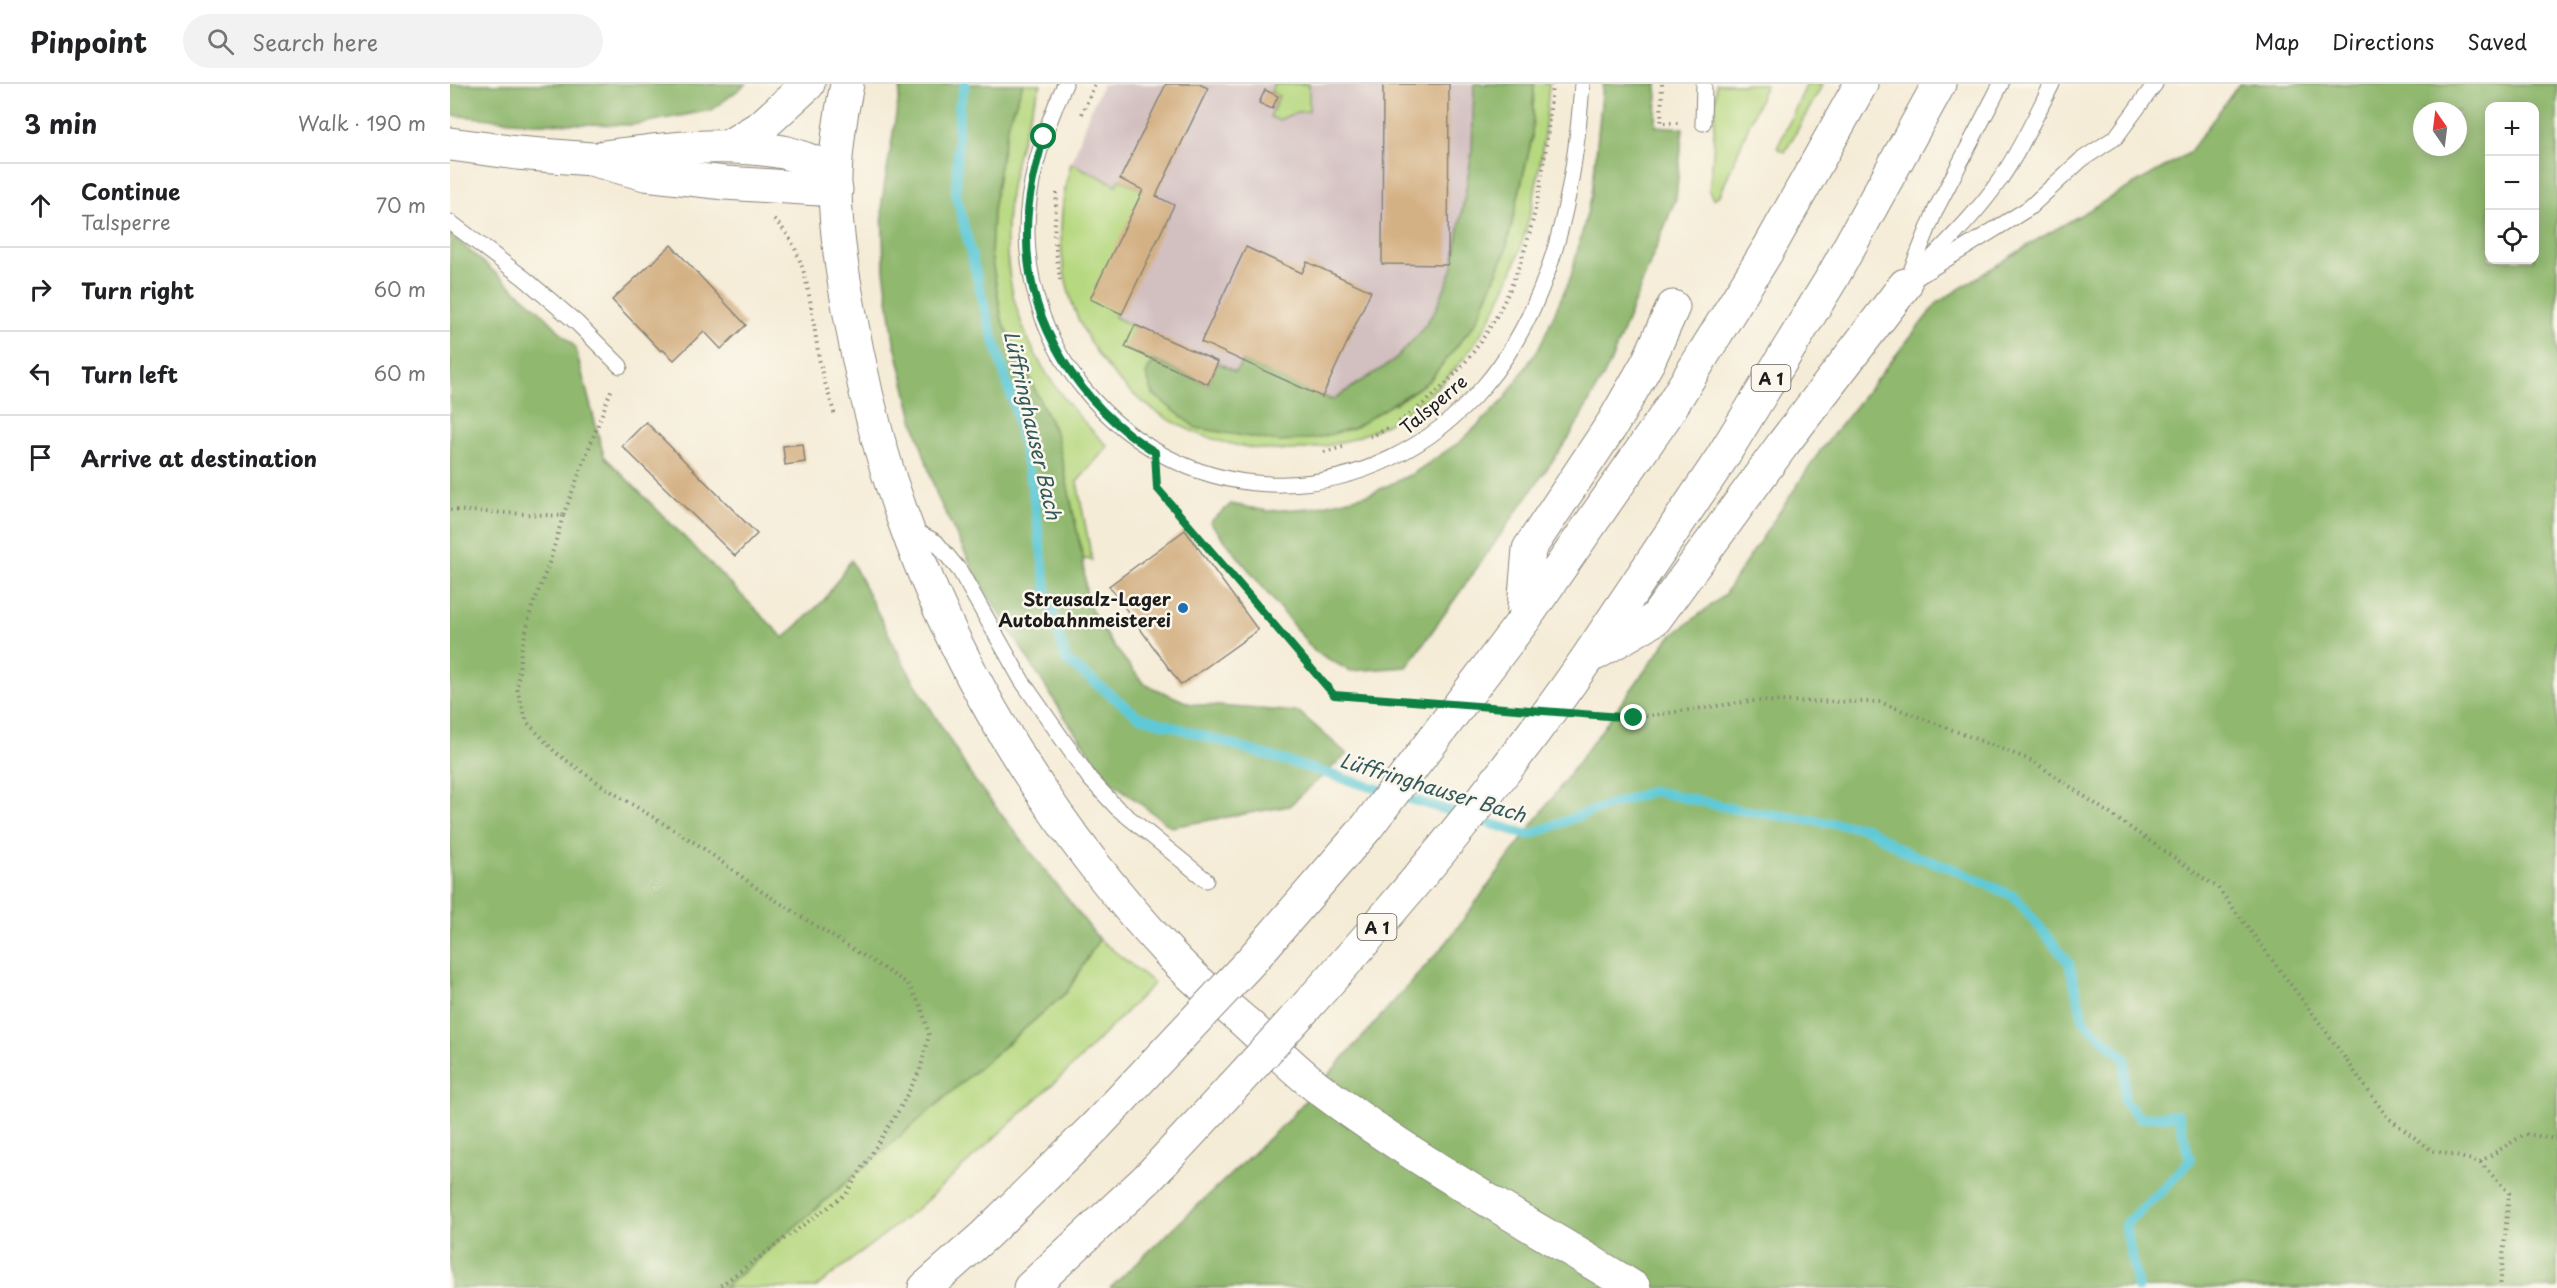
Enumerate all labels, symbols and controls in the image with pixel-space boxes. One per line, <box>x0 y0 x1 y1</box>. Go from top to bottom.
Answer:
search box <box>183 14 603 68</box>
text: Pinpoint <box>30 20 147 63</box>
icon: search <box>204 25 237 58</box>
text: Search here <box>252 25 378 58</box>
text: Map <box>2254 25 2299 57</box>
text: Directions <box>2332 25 2434 57</box>
text: Saved <box>2467 25 2527 57</box>
north arrow <box>2413 102 2467 156</box>
map controls <box>2485 102 2539 264</box>
button: + <box>2485 102 2539 156</box>
text: 3 min <box>24 104 97 143</box>
text: Walk · 190 m <box>298 108 426 138</box>
route start <box>1030 123 1056 149</box>
button: − <box>2485 156 2539 210</box>
text: Continue <box>81 174 180 207</box>
icon: ahead <box>24 189 57 222</box>
text: 70 m <box>376 190 426 220</box>
text: Talsperre <box>81 207 171 237</box>
button: locate <box>2485 210 2539 264</box>
icon: right <box>24 273 57 306</box>
text: Turn right <box>81 273 194 306</box>
text: 60 m <box>374 274 426 304</box>
water label: Lüffringhauser Bach <box>997 328 1069 523</box>
icon: left <box>24 357 57 390</box>
text: Turn left <box>81 357 178 390</box>
text: 60 m <box>374 358 426 388</box>
road number: A 1 <box>1752 365 1790 391</box>
street label: Talsperre <box>1393 368 1473 440</box>
icon: arrive <box>24 441 57 474</box>
text: Arrive at destination <box>81 441 317 474</box>
place label: Streusalz-Lager Autobahnmeisterei <box>998 585 1172 633</box>
marker: Streusalz-Lager Autobahnmeisterei <box>1176 601 1190 615</box>
route end <box>1620 704 1646 730</box>
water label: Lüffringhauser Bach <box>1336 744 1530 830</box>
road number: A 1 <box>1358 914 1396 940</box>

